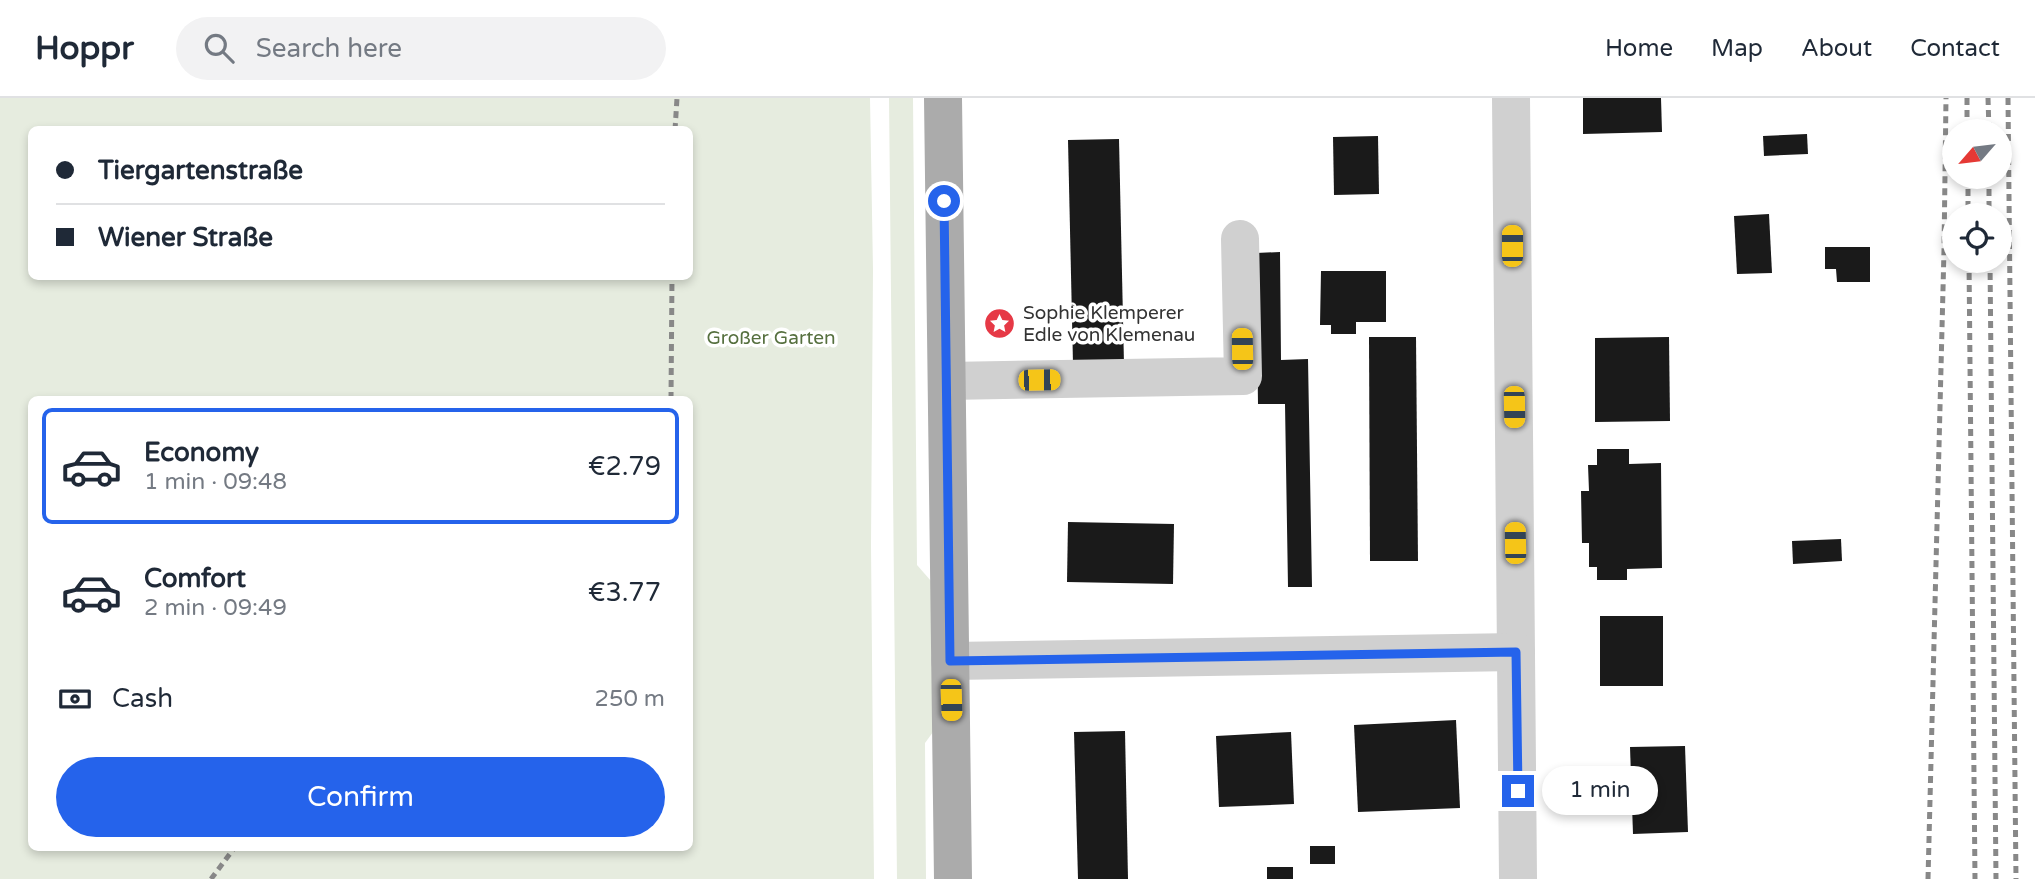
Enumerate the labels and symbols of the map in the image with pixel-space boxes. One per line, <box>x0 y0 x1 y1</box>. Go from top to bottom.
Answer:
north arrow <box>1942 119 2012 189</box>
route start <box>928 185 960 217</box>
car <box>1502 225 1523 267</box>
place label: Sophie Klemperer Edle von Klemenau <box>1023 302 1195 346</box>
place icon: Sophie Klemperer Edle von Klemenau <box>983 306 1017 340</box>
park label: Großer Garten <box>706 327 836 349</box>
car <box>1232 328 1253 370</box>
car <box>1018 369 1061 391</box>
car <box>1504 386 1525 428</box>
car <box>1505 522 1526 564</box>
car <box>940 679 963 721</box>
callout: 1 min <box>1542 766 1658 816</box>
route end <box>1502 775 1534 807</box>

